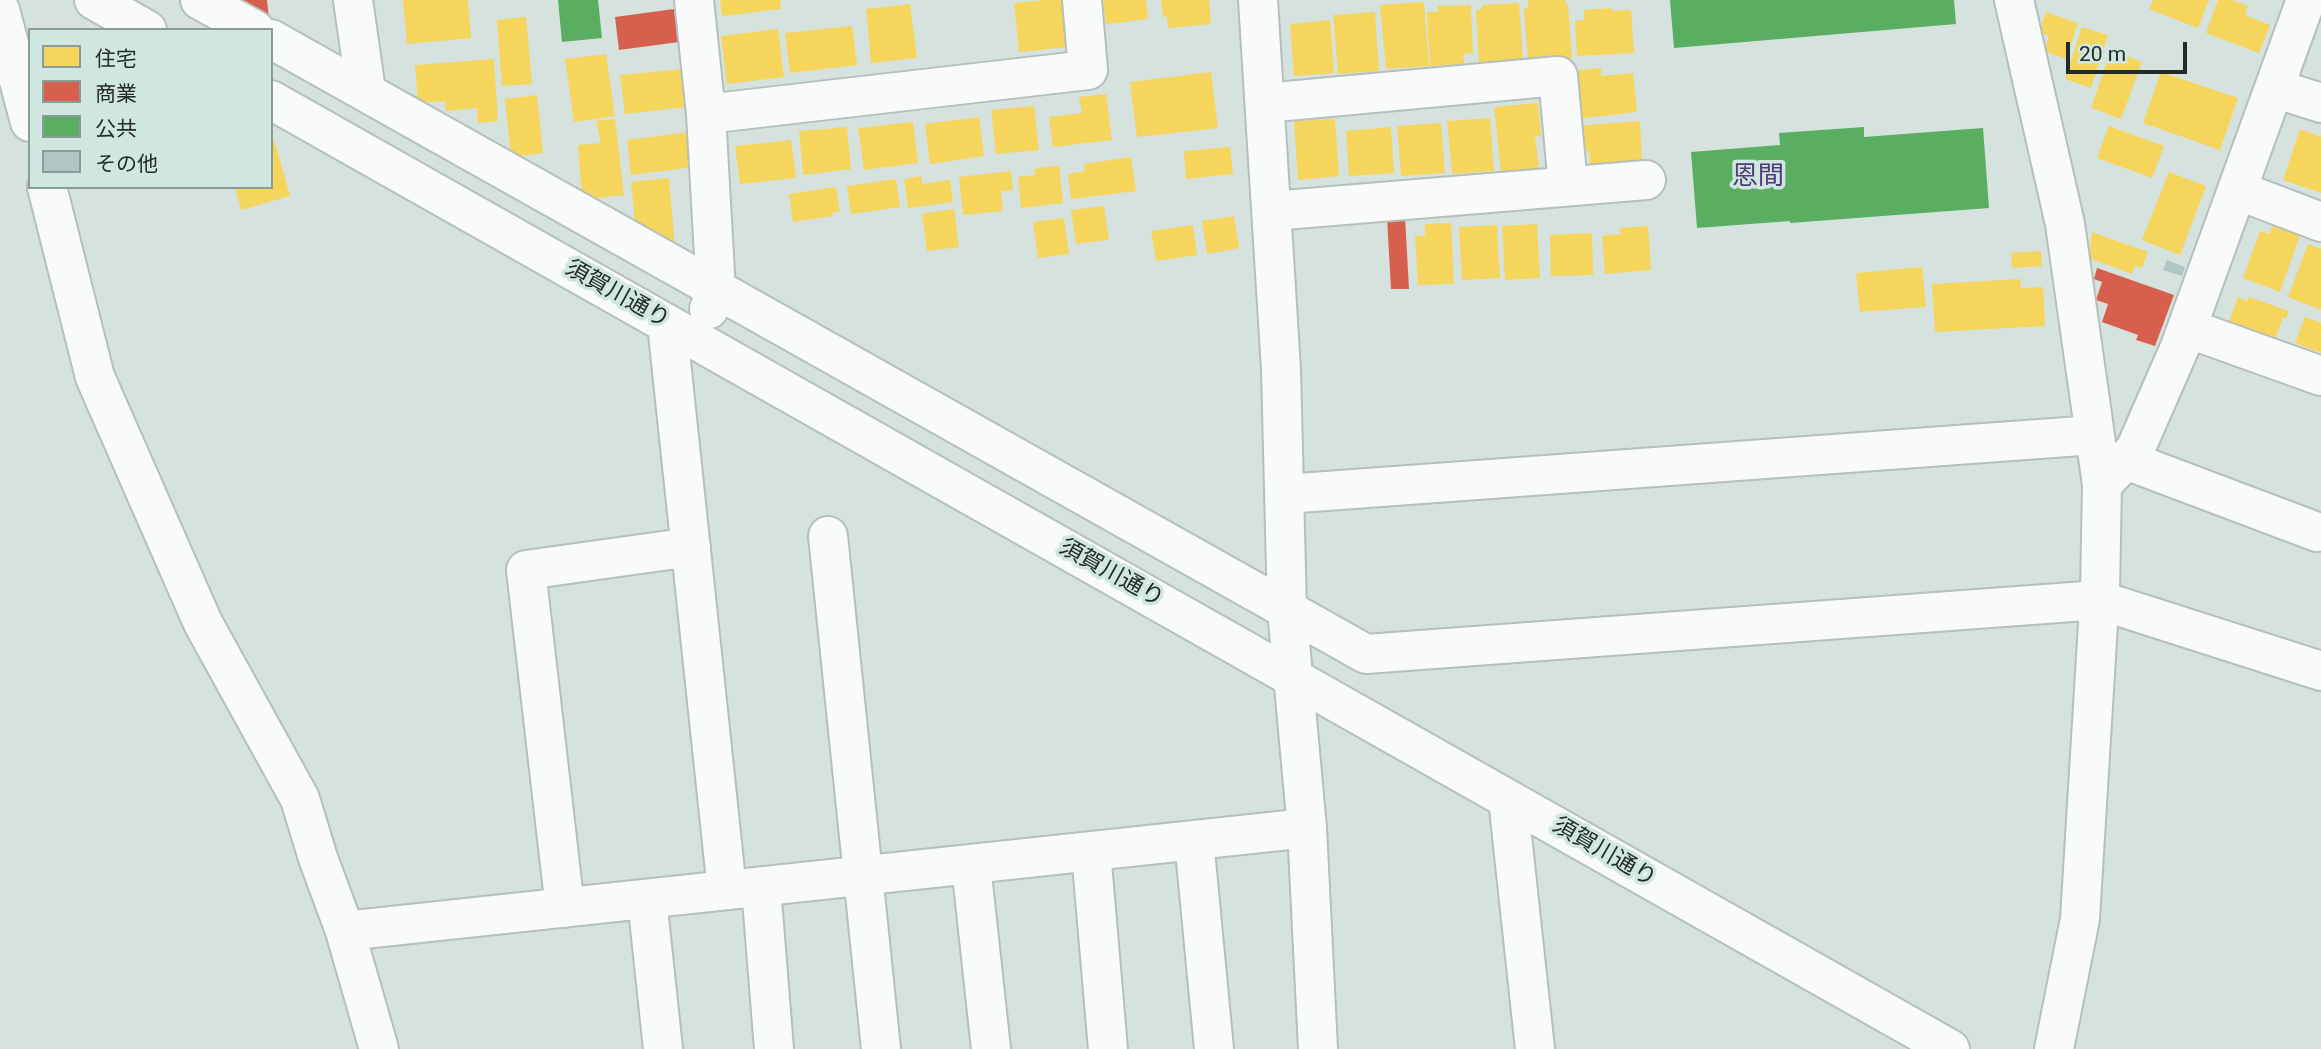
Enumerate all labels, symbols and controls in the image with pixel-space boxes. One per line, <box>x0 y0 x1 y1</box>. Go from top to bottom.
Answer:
legend <box>28 28 273 189</box>
scale bar <box>2069 28 2190 72</box>
text: 20 m <box>2079 42 2126 66</box>
text: 住宅 <box>95 47 137 71</box>
text: 商業 <box>95 82 137 106</box>
text: 公共 <box>95 117 137 141</box>
text: その他 <box>95 152 158 176</box>
district label: 恩間 <box>1732 161 1784 193</box>
street label: 須賀川通り <box>560 255 674 335</box>
street label: 須賀川通り <box>1054 534 1168 614</box>
street label: 須賀川通り <box>1547 812 1661 894</box>

